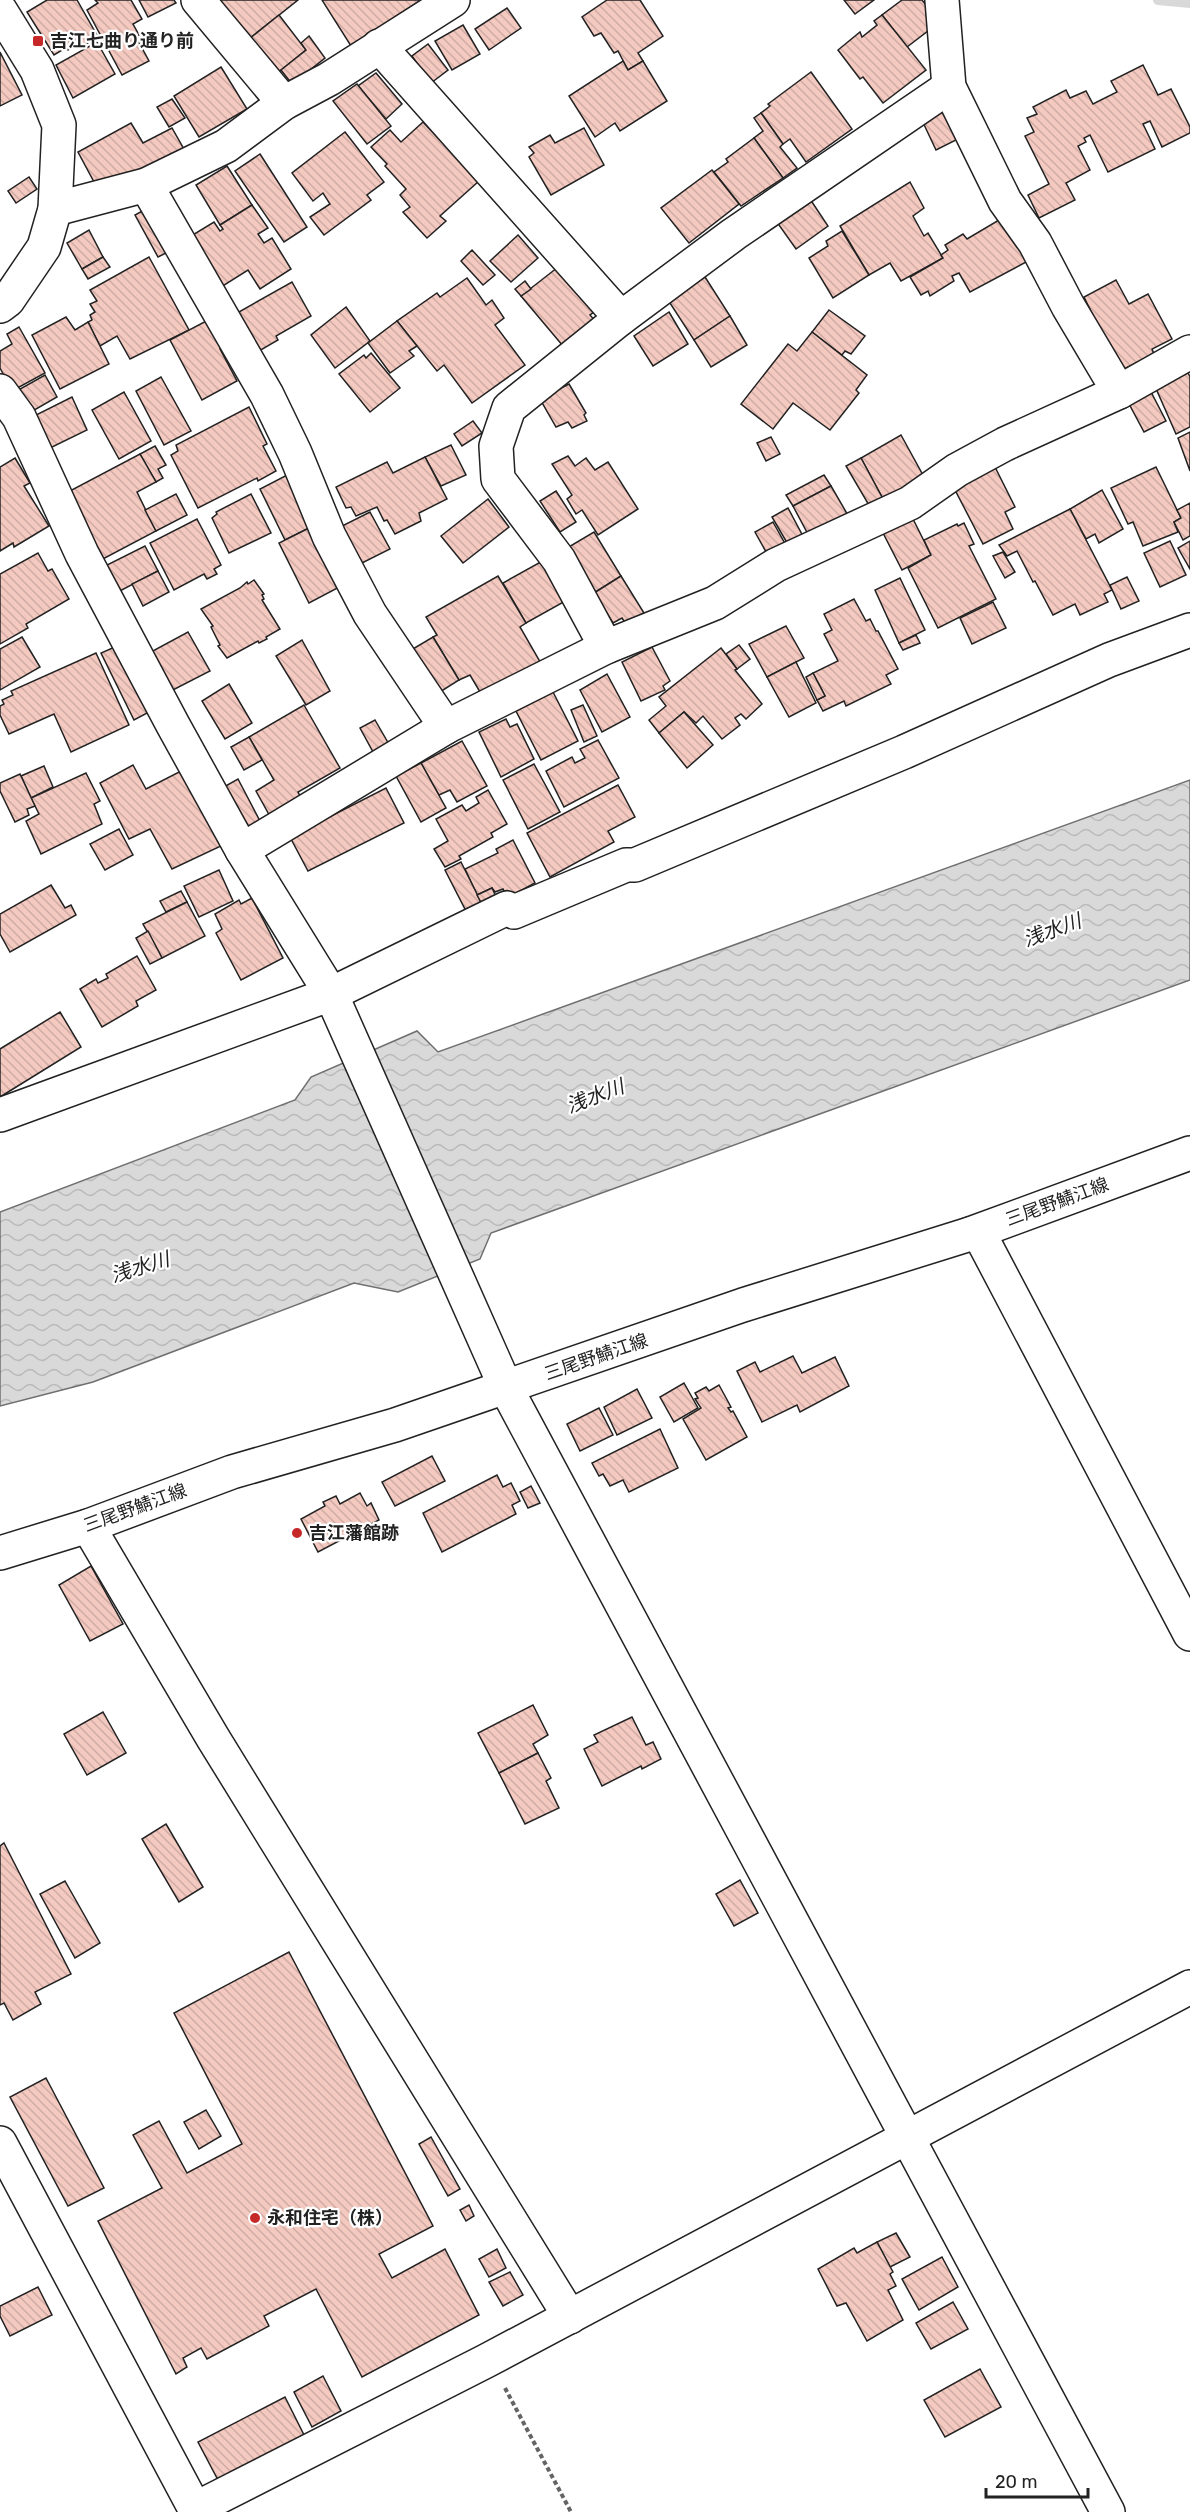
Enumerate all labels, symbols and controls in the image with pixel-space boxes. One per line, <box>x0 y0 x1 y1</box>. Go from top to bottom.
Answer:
place label: 吉江七曲り通り前 <box>50 30 194 52</box>
marker: 吉江七曲り通り前 <box>31 34 45 48</box>
water label: 浅水川 <box>1020 908 1086 952</box>
water label: 浅水川 <box>563 1073 629 1118</box>
street label: 三尾野鯖江線 <box>1002 1173 1112 1231</box>
water label: 浅水川 <box>108 1246 174 1287</box>
street label: 三尾野鯖江線 <box>541 1329 651 1385</box>
street label: 三尾野鯖江線 <box>80 1479 190 1537</box>
place label: 吉江藩館跡 <box>309 1522 399 1544</box>
marker: 吉江藩館跡 <box>290 1526 304 1540</box>
place label: 永和住宅（株） <box>267 2207 393 2229</box>
marker: 永和住宅（株） <box>248 2211 262 2225</box>
scale bar <box>986 2461 1088 2499</box>
text: 20 m <box>995 2471 1037 2493</box>

